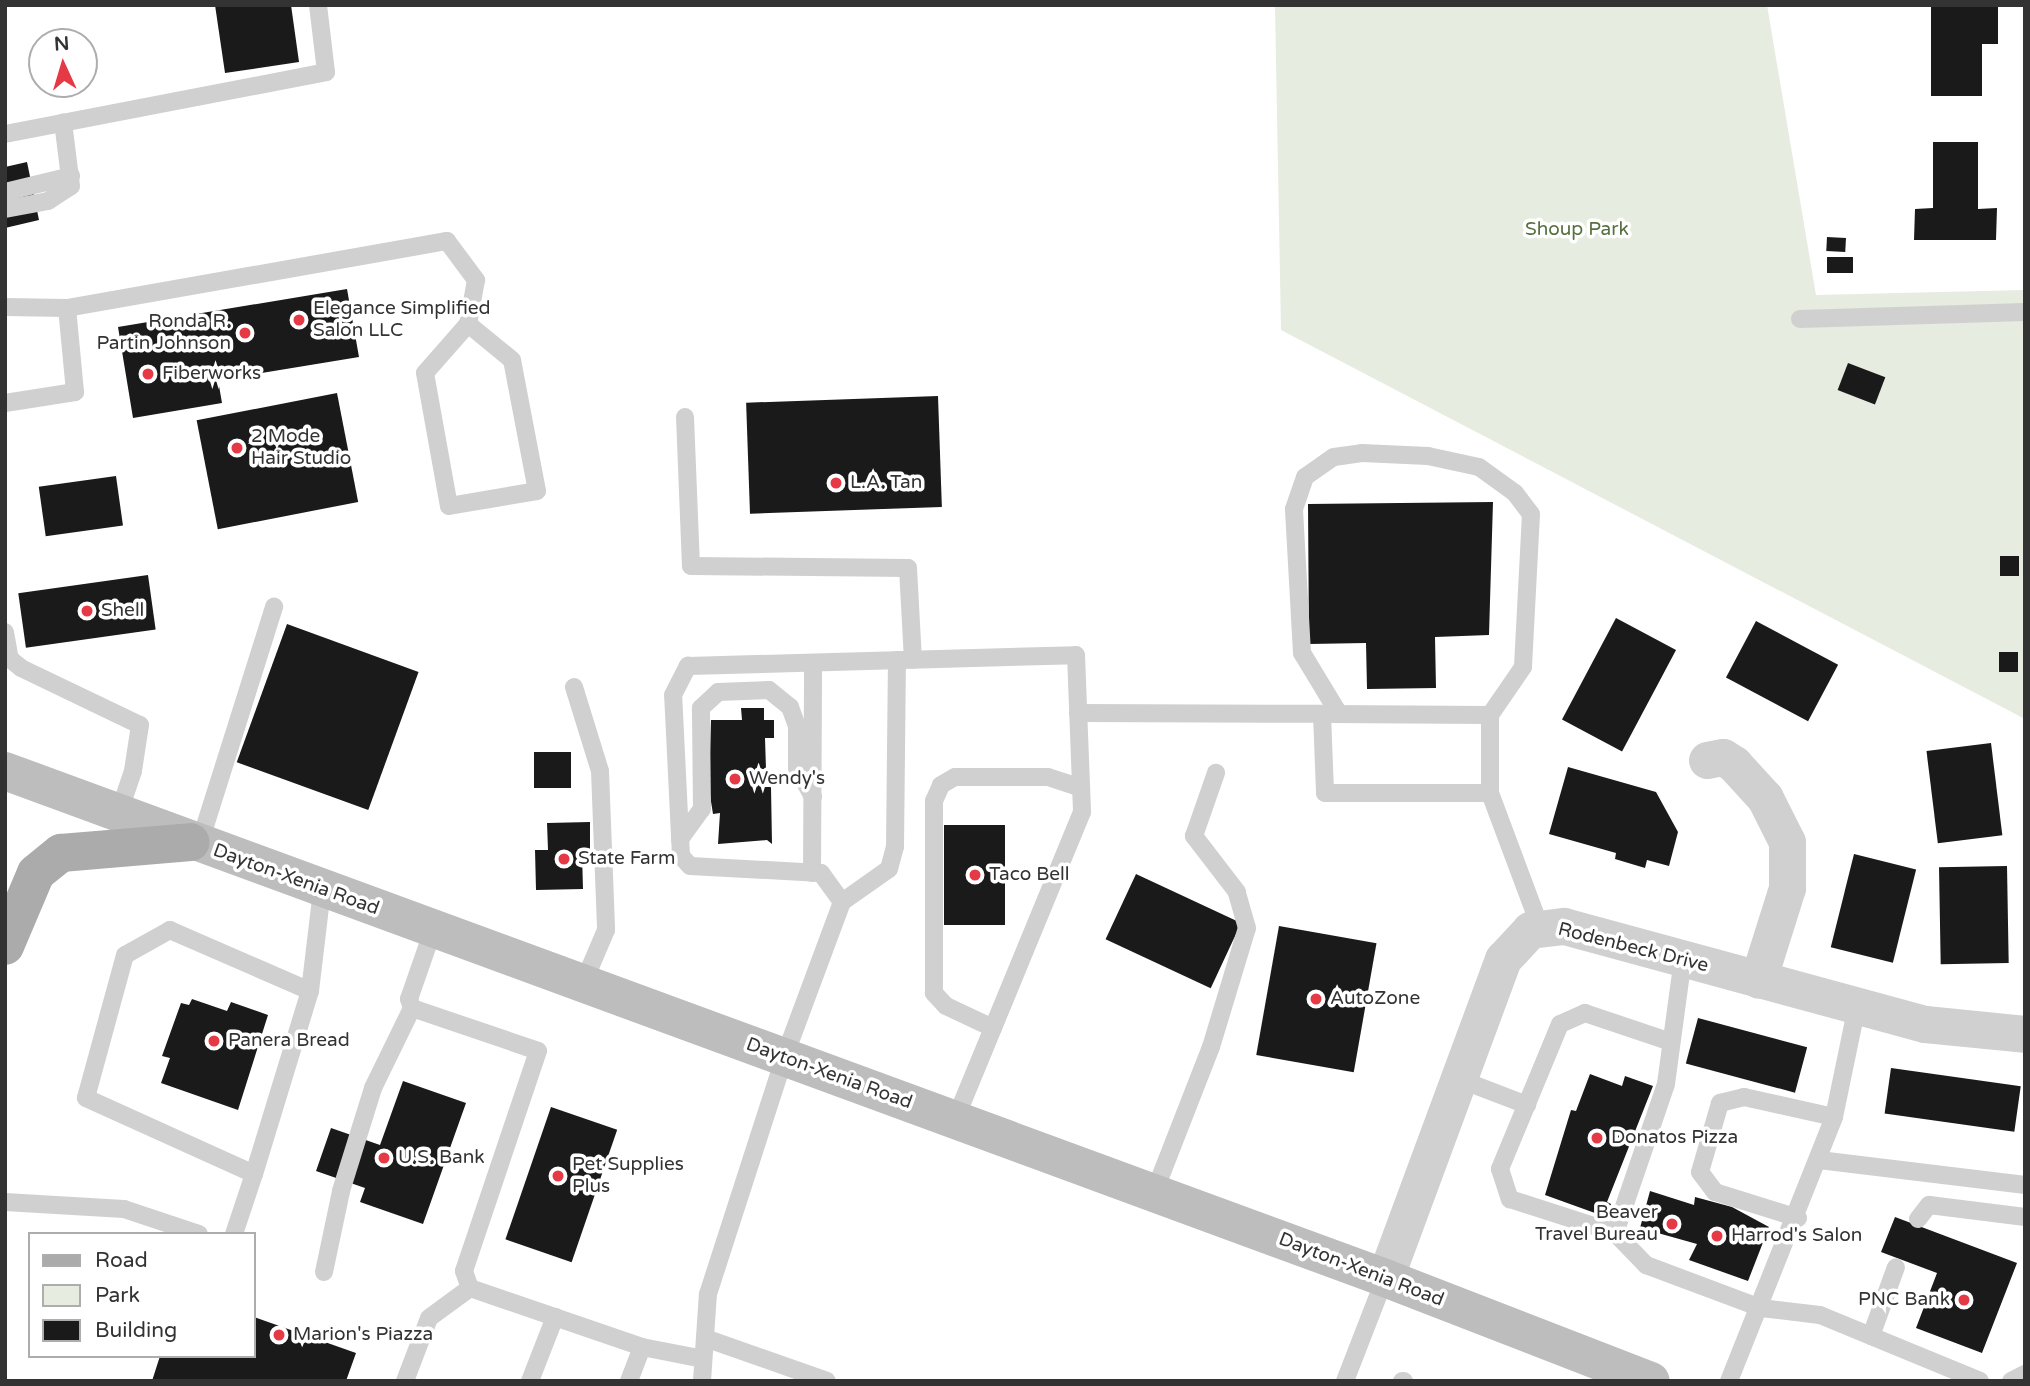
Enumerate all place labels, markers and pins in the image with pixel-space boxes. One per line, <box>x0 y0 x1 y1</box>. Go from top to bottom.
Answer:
place label: Elegance Simplified Salon LLC <box>313 298 491 342</box>
place label: Ronda R. Partin Johnson <box>96 311 231 355</box>
marker: Elegance Simplified Salon LLC <box>291 312 307 328</box>
marker: Ronda R. Partin Johnson <box>237 325 253 341</box>
place label: Fiberworks <box>162 363 261 385</box>
marker: Fiberworks <box>140 366 156 382</box>
place label: 2 Mode Hair Studio <box>251 426 351 470</box>
marker: 2 Mode Hair Studio <box>229 440 245 456</box>
place label: L.A. Tan <box>850 472 922 494</box>
marker: L.A. Tan <box>828 475 844 491</box>
place label: Shell <box>101 600 144 622</box>
marker: Shell <box>79 603 95 619</box>
place label: Wendy's <box>749 768 825 790</box>
marker: Wendy's <box>727 771 743 787</box>
place label: State Farm <box>578 848 675 870</box>
marker: State Farm <box>556 851 572 867</box>
place label: Taco Bell <box>989 864 1070 886</box>
marker: Taco Bell <box>967 867 983 883</box>
place label: AutoZone <box>1330 988 1420 1010</box>
marker: AutoZone <box>1308 991 1324 1007</box>
place label: Panera Bread <box>228 1030 350 1052</box>
marker: Panera Bread <box>206 1033 222 1049</box>
place label: Donatos Pizza <box>1611 1127 1738 1149</box>
marker: Donatos Pizza <box>1589 1130 1605 1146</box>
place label: U.S. Bank <box>398 1147 485 1169</box>
marker: U.S. Bank <box>376 1150 392 1166</box>
place label: Pet Supplies Plus <box>572 1154 684 1198</box>
marker: Pet Supplies Plus <box>550 1168 566 1184</box>
place label: Beaver Travel Bureau <box>1535 1202 1658 1246</box>
marker: Beaver Travel Bureau <box>1664 1216 1680 1232</box>
place label: Harrod's Salon <box>1731 1225 1862 1247</box>
marker: Harrod's Salon <box>1709 1228 1725 1244</box>
place label: PNC Bank <box>1858 1289 1950 1311</box>
marker: PNC Bank <box>1956 1292 1972 1308</box>
place label: Marion's Piazza <box>293 1324 433 1346</box>
marker: Marion's Piazza <box>271 1327 287 1343</box>

